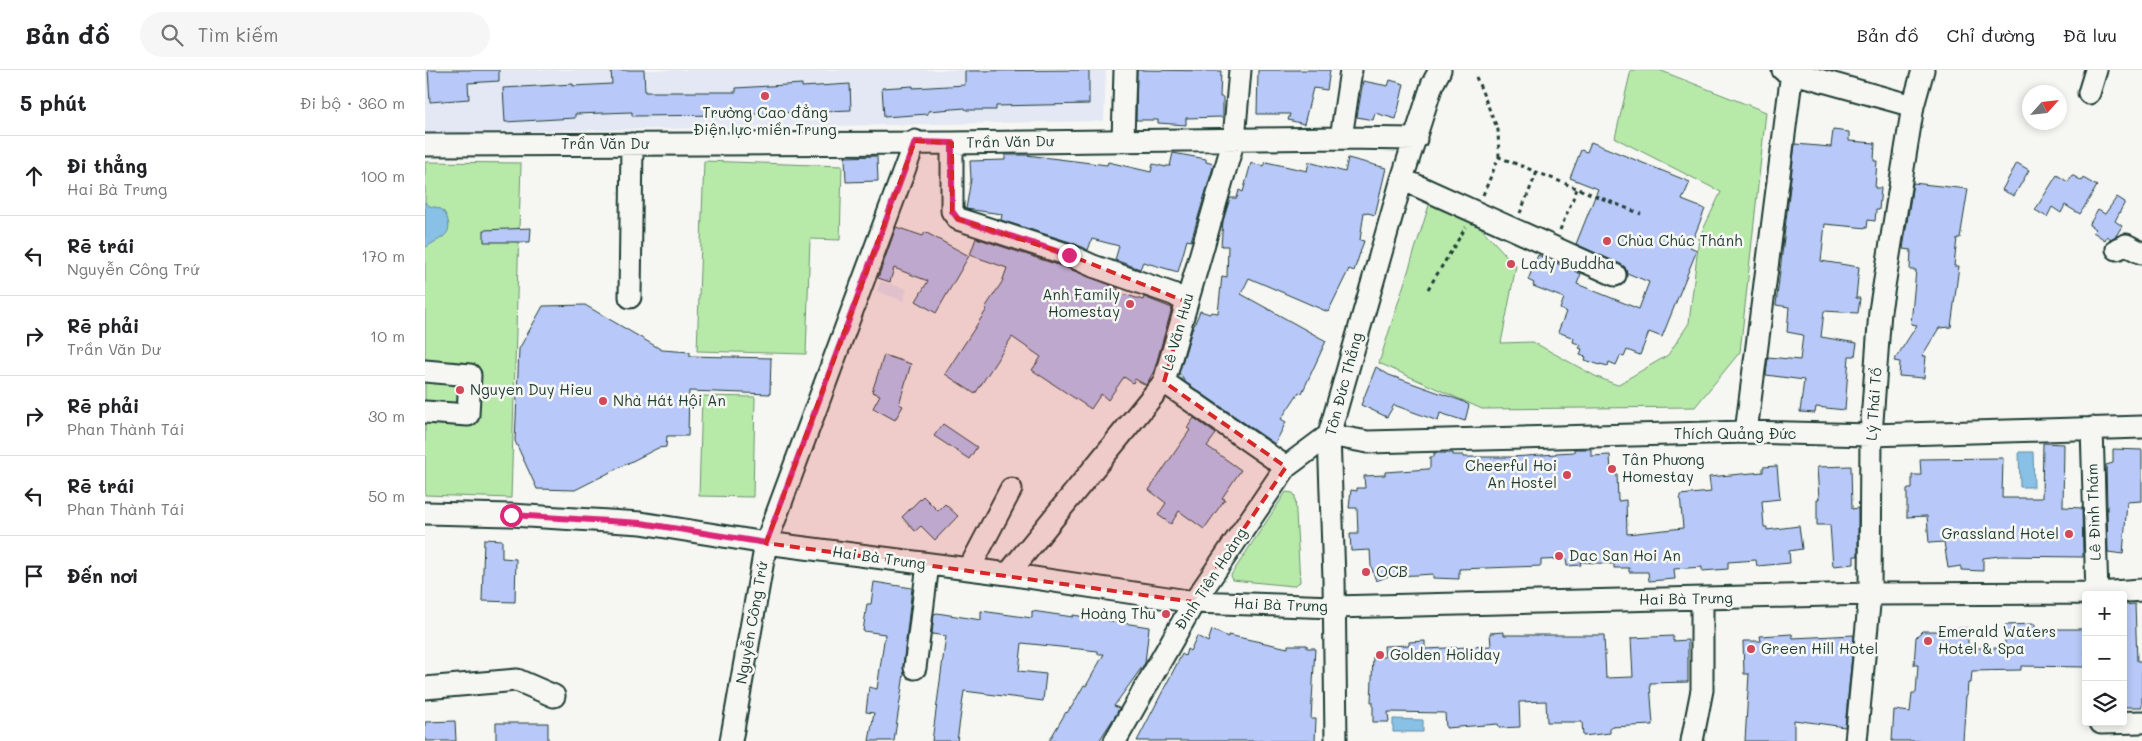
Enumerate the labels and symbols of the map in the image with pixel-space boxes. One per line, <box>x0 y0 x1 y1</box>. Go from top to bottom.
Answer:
north arrow <box>2022 85 2067 130</box>
marker: Trường Cao đẳng Điện lực miền Trung <box>759 90 771 102</box>
place label: Trường Cao đẳng Điện lực miền Trung <box>693 102 837 139</box>
street label: Trần Văn Dư <box>966 130 1055 152</box>
street label: Trần Văn Dư <box>561 133 650 153</box>
place label: Chùa Chúc Thánh <box>1617 230 1742 250</box>
marker: Chùa Chúc Thánh <box>1601 235 1613 247</box>
route end <box>1058 244 1081 267</box>
place label: Lady Buddha <box>1521 253 1615 273</box>
marker: Lady Buddha <box>1505 258 1517 270</box>
place label: Anh Family Homestay <box>1042 284 1120 321</box>
street label: Lê Văn Hưu <box>1156 291 1198 373</box>
marker: Anh Family Homestay <box>1124 298 1136 310</box>
street label: Tôn Đức Thắng <box>1320 330 1367 438</box>
street label: Lý Thái Tổ <box>1860 367 1886 441</box>
place label: Nguyen Duy Hieu <box>470 379 592 399</box>
marker: Nguyen Duy Hieu <box>454 384 466 396</box>
place label: Nhà Hát Hội An <box>613 390 726 410</box>
marker: Nhà Hát Hội An <box>597 395 609 407</box>
street label: Thích Quảng Đức <box>1674 423 1796 443</box>
place label: Tân Phương Homestay <box>1622 449 1705 486</box>
place label: Cheerful Hoi An Hostel <box>1465 455 1557 492</box>
marker: Tân Phương Homestay <box>1606 463 1618 475</box>
street label: Lê Đình Thám <box>2081 463 2105 561</box>
marker: Cheerful Hoi An Hostel <box>1561 469 1573 481</box>
route start <box>500 504 523 527</box>
street label: Đinh Tiên Hoàng <box>1170 523 1251 633</box>
place label: Grassland Hotel <box>1941 523 2059 543</box>
marker: Grassland Hotel <box>2063 528 2075 540</box>
street label: Hai Bà Trưng <box>831 541 927 573</box>
place label: Dac San Hoi An <box>1569 545 1681 565</box>
marker: Dac San Hoi An <box>1553 550 1565 562</box>
street label: Nguyễn Công Trứ <box>730 559 772 685</box>
place label: OCB <box>1376 561 1408 581</box>
marker: OCB <box>1360 566 1372 578</box>
street label: Hai Bà Trưng <box>1639 587 1733 609</box>
street label: Hai Bà Trưng <box>1234 592 1329 616</box>
place label: Hoàng Thu <box>1080 603 1156 623</box>
marker: Hoàng Thu <box>1160 608 1172 620</box>
place label: Emerald Waters Hotel & Spa <box>1938 621 2056 658</box>
marker: Emerald Waters Hotel & Spa <box>1922 635 1934 647</box>
place label: Green Hill Hotel <box>1761 638 1878 658</box>
marker: Green Hill Hotel <box>1745 643 1757 655</box>
place label: Golden Holiday <box>1390 644 1500 664</box>
marker: Golden Holiday <box>1374 649 1386 661</box>

